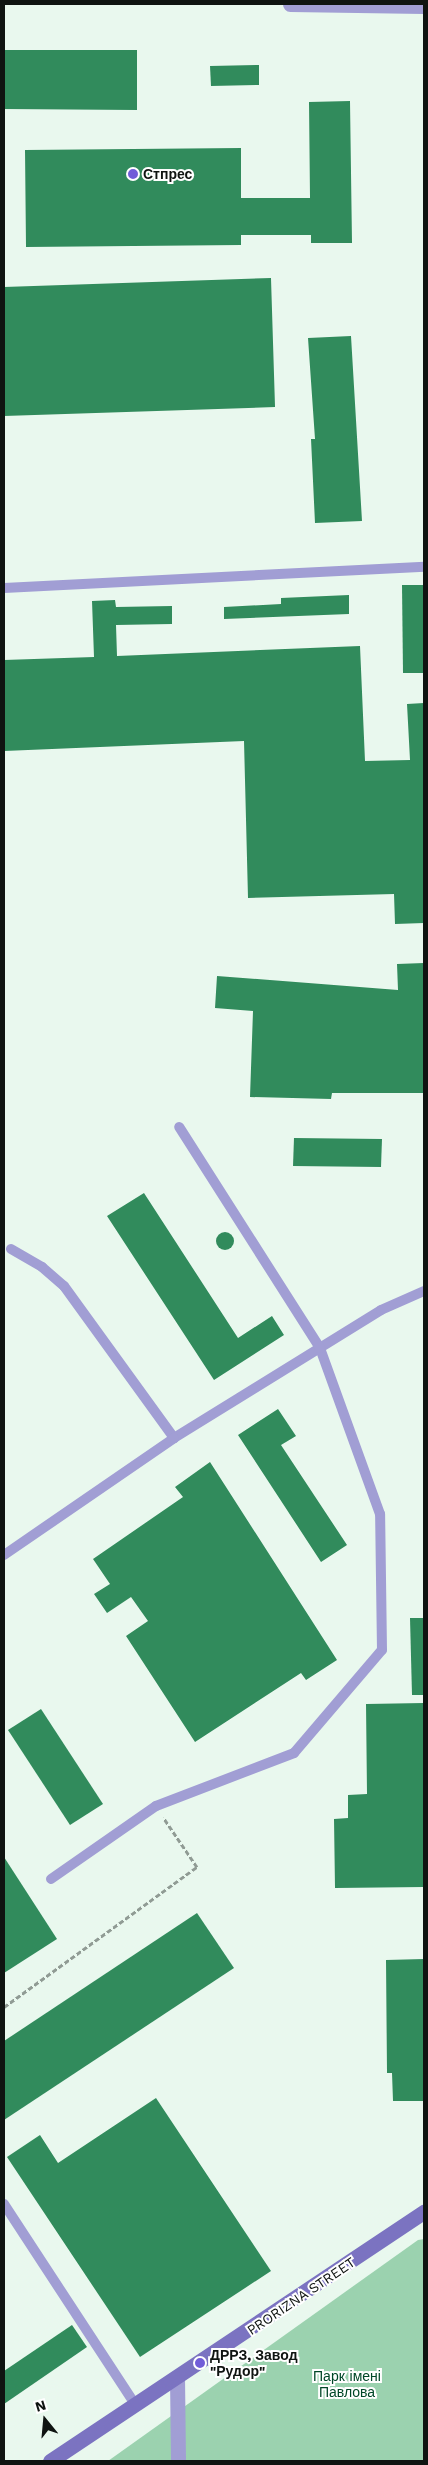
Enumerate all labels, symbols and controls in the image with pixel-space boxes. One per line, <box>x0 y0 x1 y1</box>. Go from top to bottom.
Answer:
place label: Стпрес <box>143 166 192 182</box>
marker: Стпрес <box>127 168 139 180</box>
street label: PRORIZNA STREET <box>243 2253 359 2339</box>
place label: ДРРЗ, Завод "Рудор" <box>210 2347 298 2380</box>
marker: ДРРЗ, Завод "Рудор" <box>194 2357 206 2369</box>
park label: Парк імені Павлова <box>313 2368 381 2400</box>
north arrow <box>20 2395 70 2445</box>
text: N <box>33 2396 48 2415</box>

